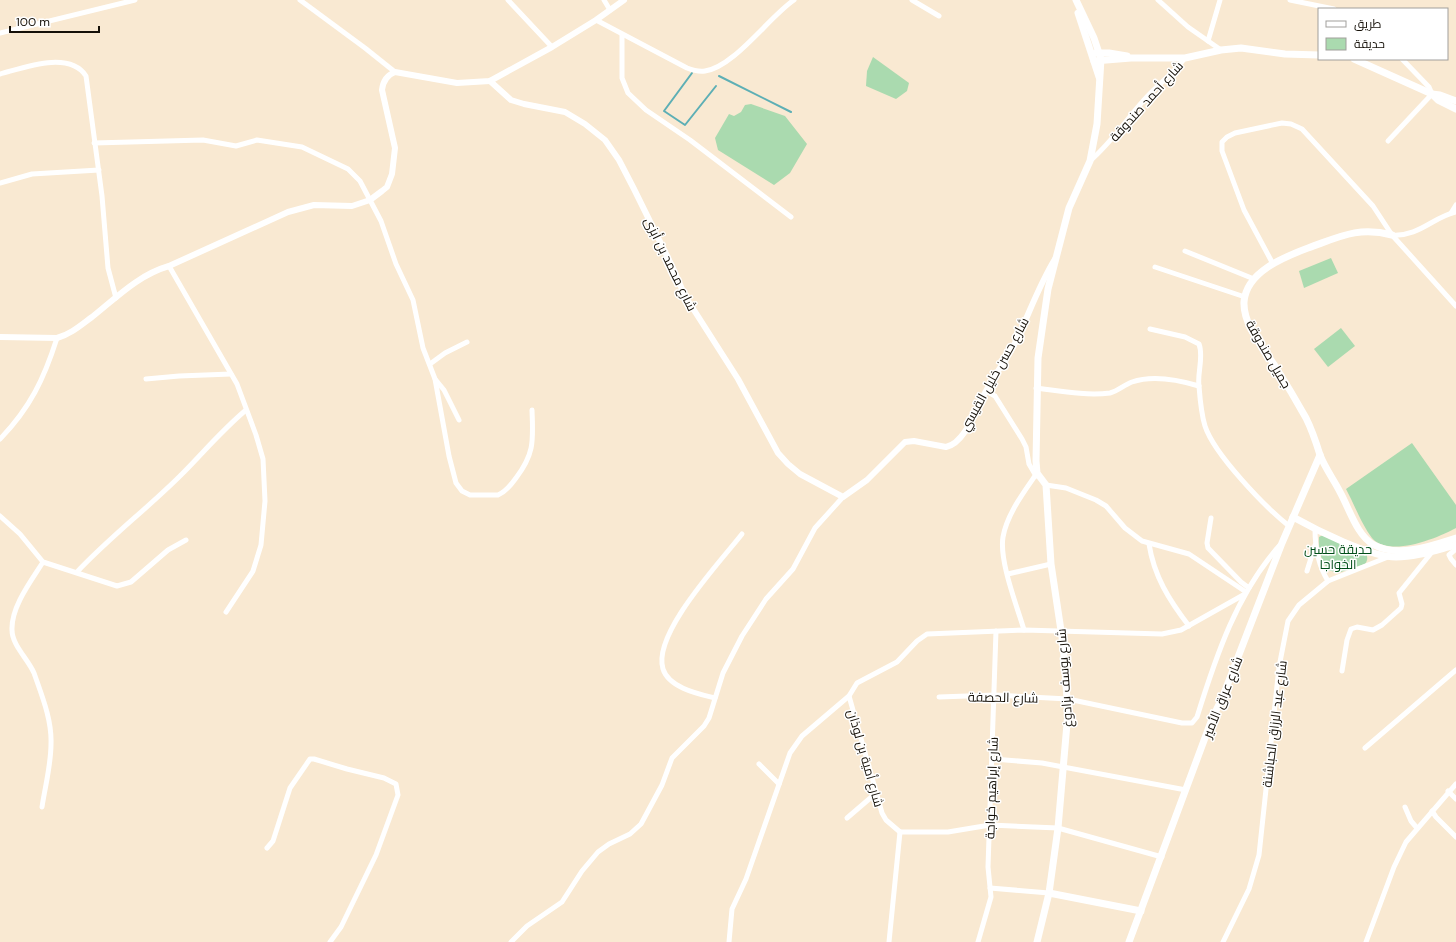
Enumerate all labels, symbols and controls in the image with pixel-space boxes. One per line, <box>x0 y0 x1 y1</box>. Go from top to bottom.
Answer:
scale bar <box>10 8 99 34</box>
legend <box>1318 8 1448 60</box>
text: 100 m <box>16 14 50 30</box>
text: طريق <box>1354 16 1382 32</box>
text: حديقة <box>1354 36 1385 52</box>
street label: شارع أحمد صندوقة <box>1106 58 1187 145</box>
street label: شارع محمد بن أبزى <box>640 214 701 314</box>
street label: شارع حسن خليل القيسي <box>956 314 1035 435</box>
street label: جميل صندوقة <box>1242 317 1295 392</box>
park label: حديقة حسين الخواجا <box>1304 541 1372 573</box>
street label: شارع يوسف بزادوغ <box>1053 628 1076 728</box>
street label: شارع عراق الأمير <box>1198 654 1247 741</box>
street label: شارع عبد الرزاق الحباشنة <box>1258 660 1291 789</box>
street label: شارع الحصفة <box>968 688 1038 707</box>
street label: شارع أمية بن لوذان <box>843 707 888 809</box>
street label: شارع إبراهيم خواجة <box>981 737 1003 839</box>

